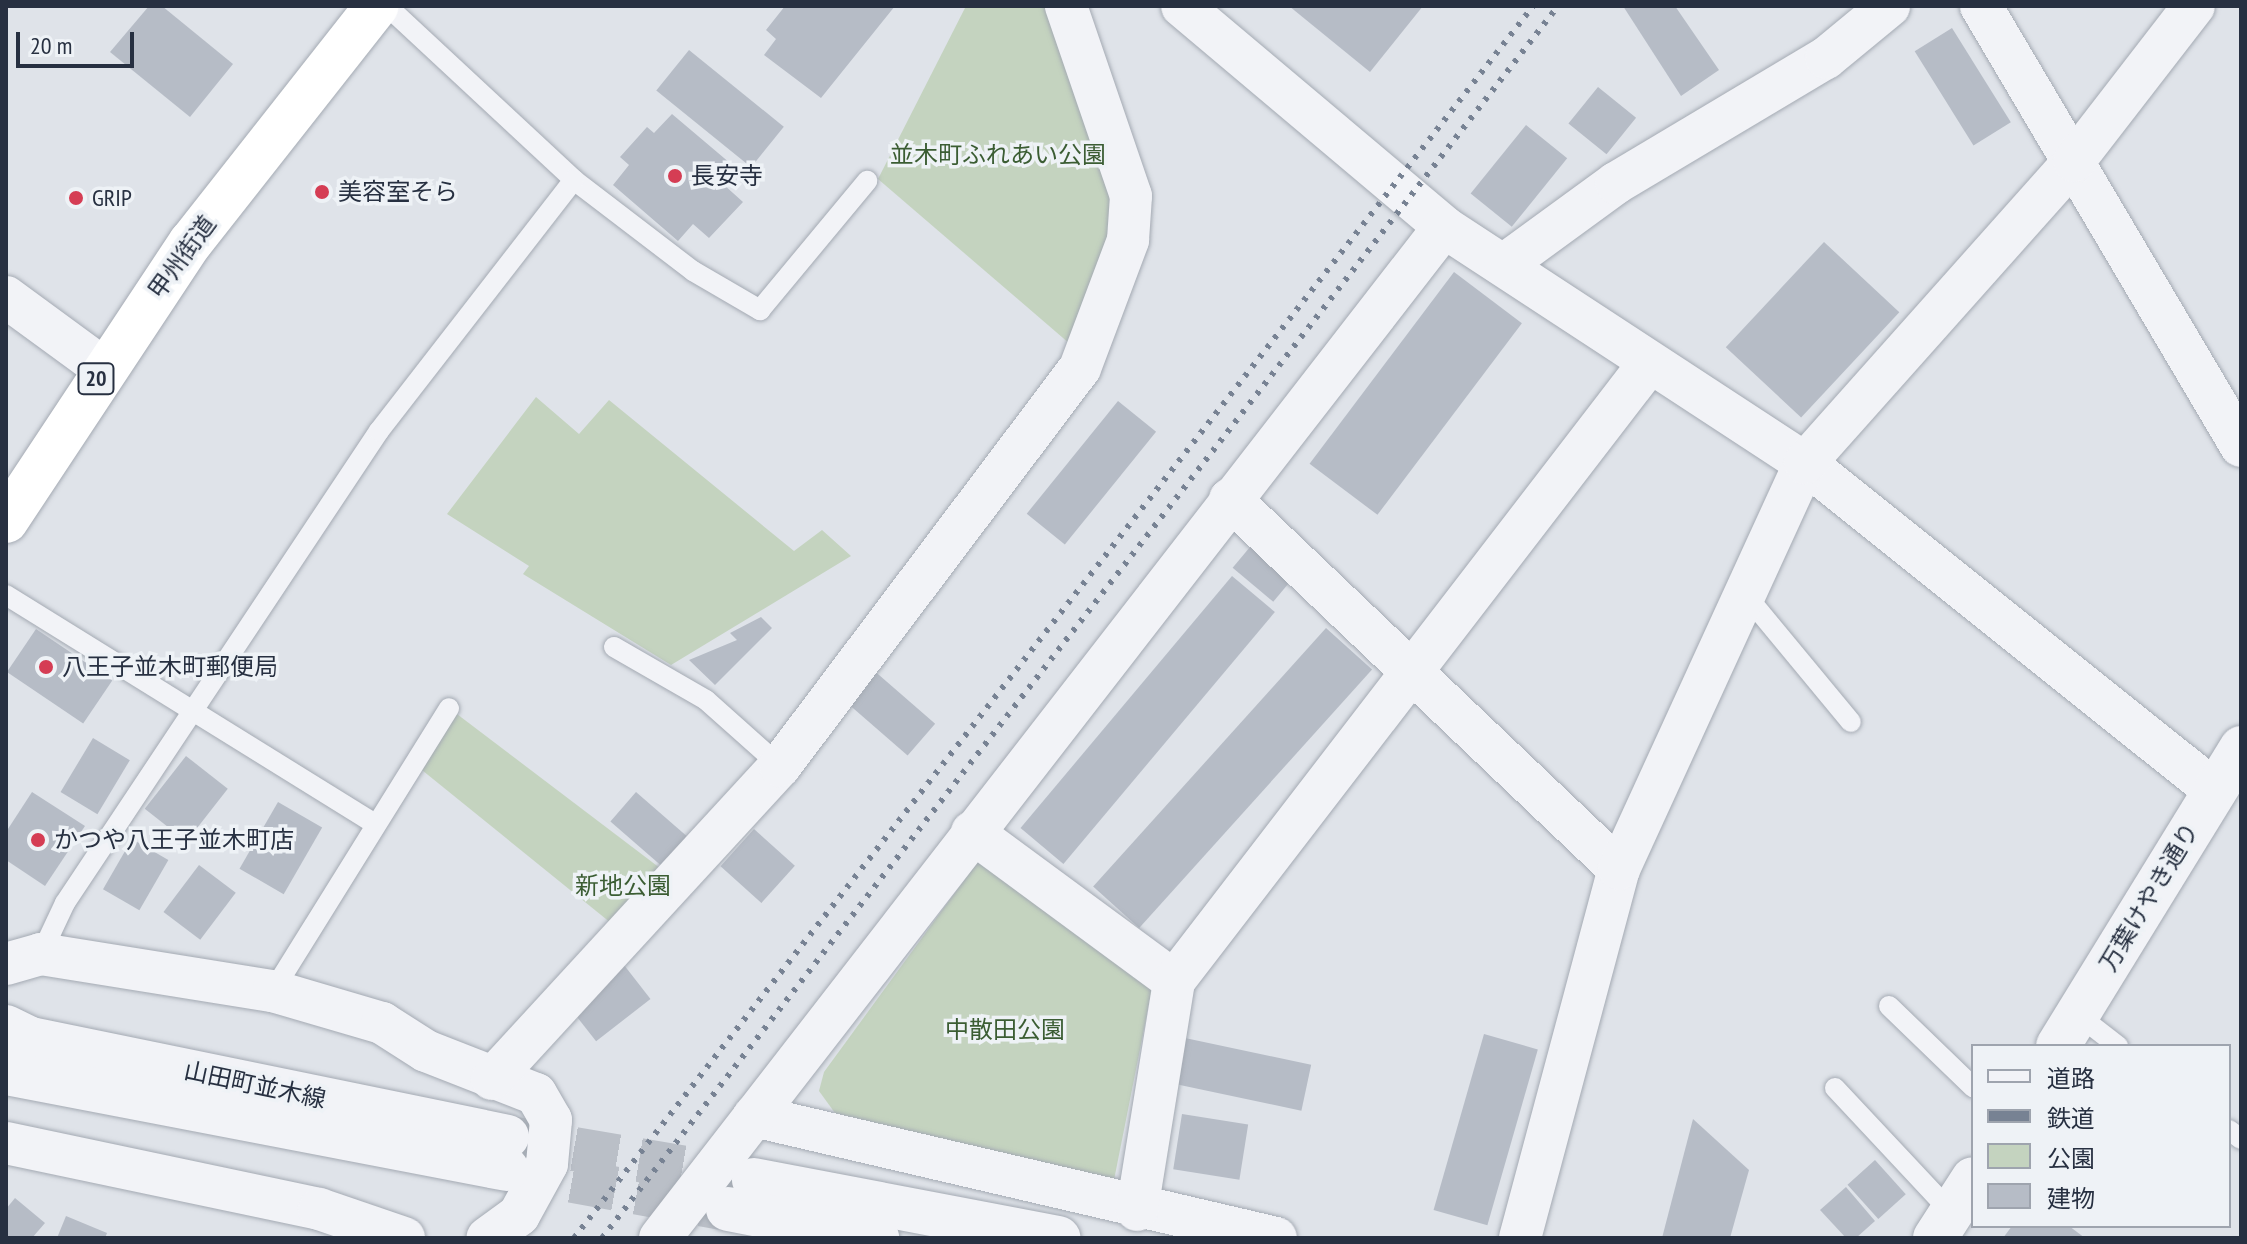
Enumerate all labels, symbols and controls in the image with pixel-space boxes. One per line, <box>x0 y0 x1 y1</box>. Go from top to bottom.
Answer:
scale bar <box>20 16 138 66</box>
text: 20 m <box>30 30 72 61</box>
park label: 並木町ふれあい公園 <box>890 141 1106 169</box>
place label: 長安寺 <box>691 162 763 190</box>
marker: 長安寺 <box>666 167 684 185</box>
place label: 美容室そら <box>338 178 458 206</box>
marker: 美容室そら <box>313 183 331 201</box>
place label: GRIP <box>92 184 132 212</box>
marker: GRIP <box>67 189 85 207</box>
street label: 甲州街道 <box>142 210 222 304</box>
road number: 20 <box>76 361 116 397</box>
place label: 八王子並木町郵便局 <box>62 653 278 681</box>
marker: 八王子並木町郵便局 <box>37 658 55 676</box>
street label: 万葉けやき通り <box>2093 818 2205 976</box>
place label: かつや八王子並木町店 <box>54 826 294 854</box>
marker: かつや八王子並木町店 <box>29 831 47 849</box>
park label: 新地公園 <box>575 872 671 900</box>
park label: 中散田公園 <box>945 1016 1065 1044</box>
legend <box>1971 1044 2231 1228</box>
street label: 山田町並木線 <box>182 1056 328 1114</box>
text: 道路 <box>2047 1063 2095 1094</box>
text: 鉄道 <box>2047 1103 2095 1134</box>
text: 公園 <box>2047 1143 2095 1174</box>
text: 建物 <box>2047 1183 2095 1214</box>

